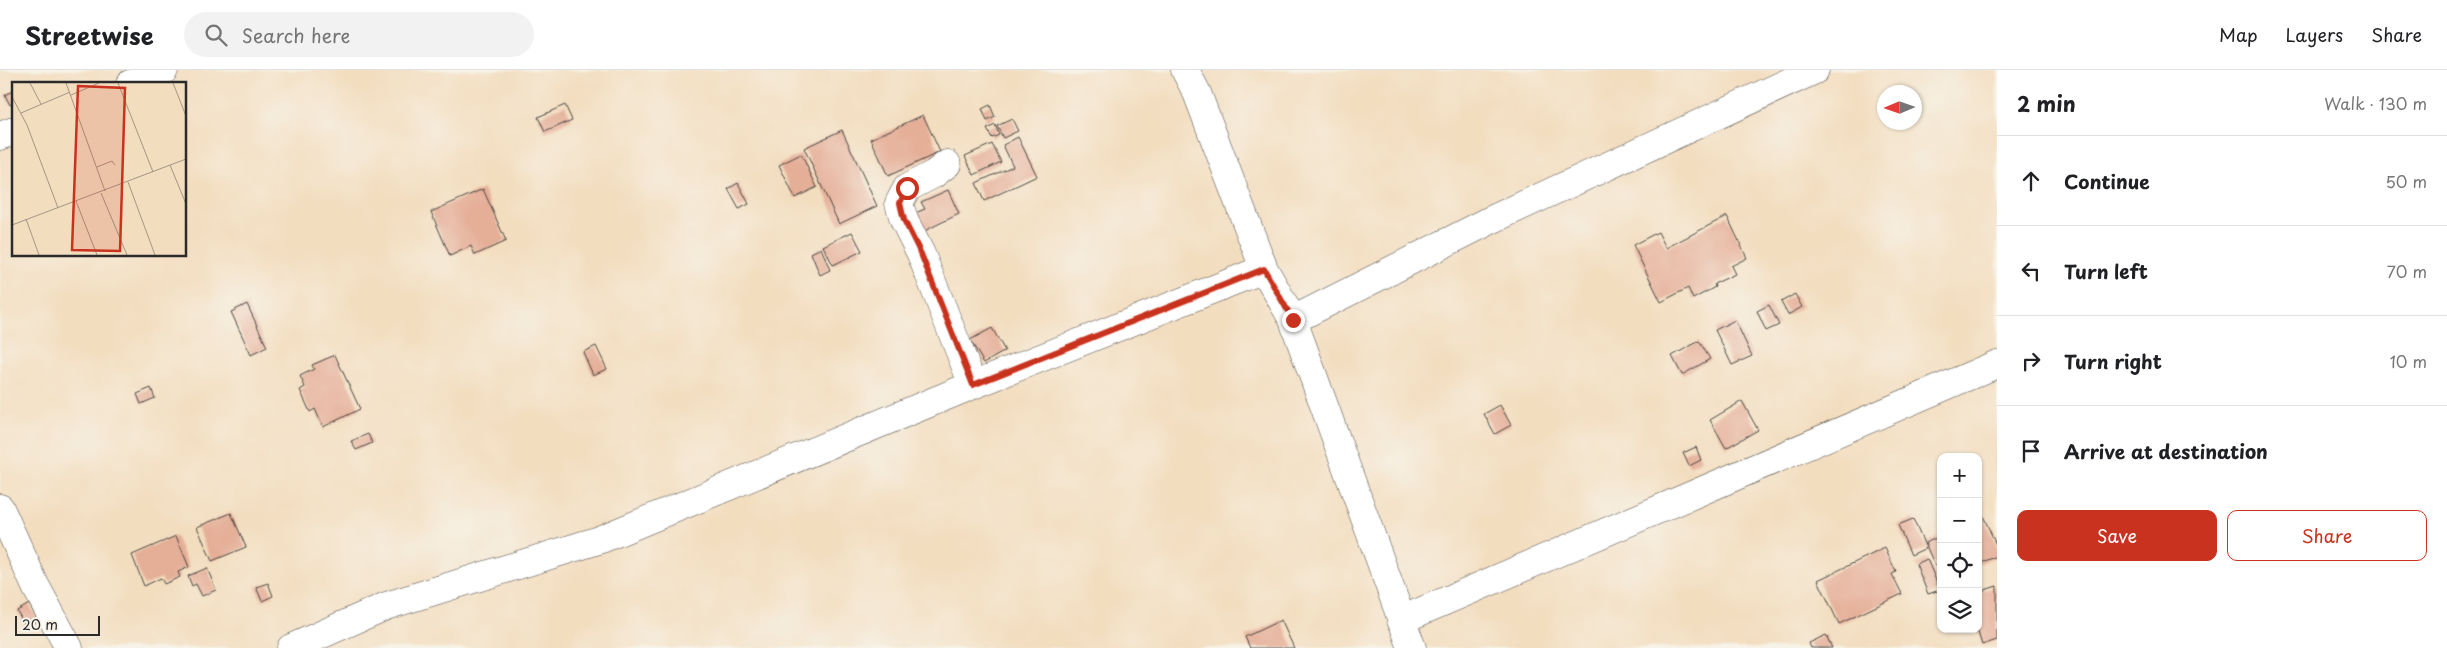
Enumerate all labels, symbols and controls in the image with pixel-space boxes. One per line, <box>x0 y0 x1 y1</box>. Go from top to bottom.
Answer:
search box <box>184 12 534 57</box>
text: Streetwise <box>25 17 154 53</box>
icon: search <box>202 21 230 49</box>
text: Search here <box>242 21 350 49</box>
text: Map <box>2219 21 2258 48</box>
text: Layers <box>2286 21 2343 48</box>
text: Share <box>2371 21 2422 48</box>
inset map <box>12 82 186 256</box>
north arrow <box>1877 85 1922 130</box>
text: 2 min <box>2017 87 2076 119</box>
text: Walk · 130 m <box>2324 91 2427 115</box>
icon: ahead <box>2017 167 2045 195</box>
text: Continue <box>2064 167 2150 195</box>
text: 50 m <box>2386 169 2427 193</box>
route start <box>896 177 919 200</box>
icon: left <box>2017 257 2045 285</box>
text: Turn left <box>2064 257 2148 285</box>
text: 70 m <box>2387 259 2427 283</box>
route end <box>1282 309 1305 332</box>
icon: right <box>2017 347 2045 375</box>
text: Turn right <box>2064 347 2162 375</box>
text: 10 m <box>2390 349 2427 373</box>
icon: arrive <box>2017 437 2045 465</box>
text: Arrive at destination <box>2064 437 2268 465</box>
map controls <box>1937 453 1982 633</box>
button: + <box>1937 453 1982 498</box>
button: − <box>1937 498 1982 543</box>
button: Save <box>2017 510 2217 561</box>
button: Share <box>2227 510 2427 561</box>
button: locate <box>1937 543 1982 588</box>
button: layers <box>1937 588 1982 633</box>
scale bar <box>15 613 100 636</box>
text: 20 m <box>22 614 58 635</box>

